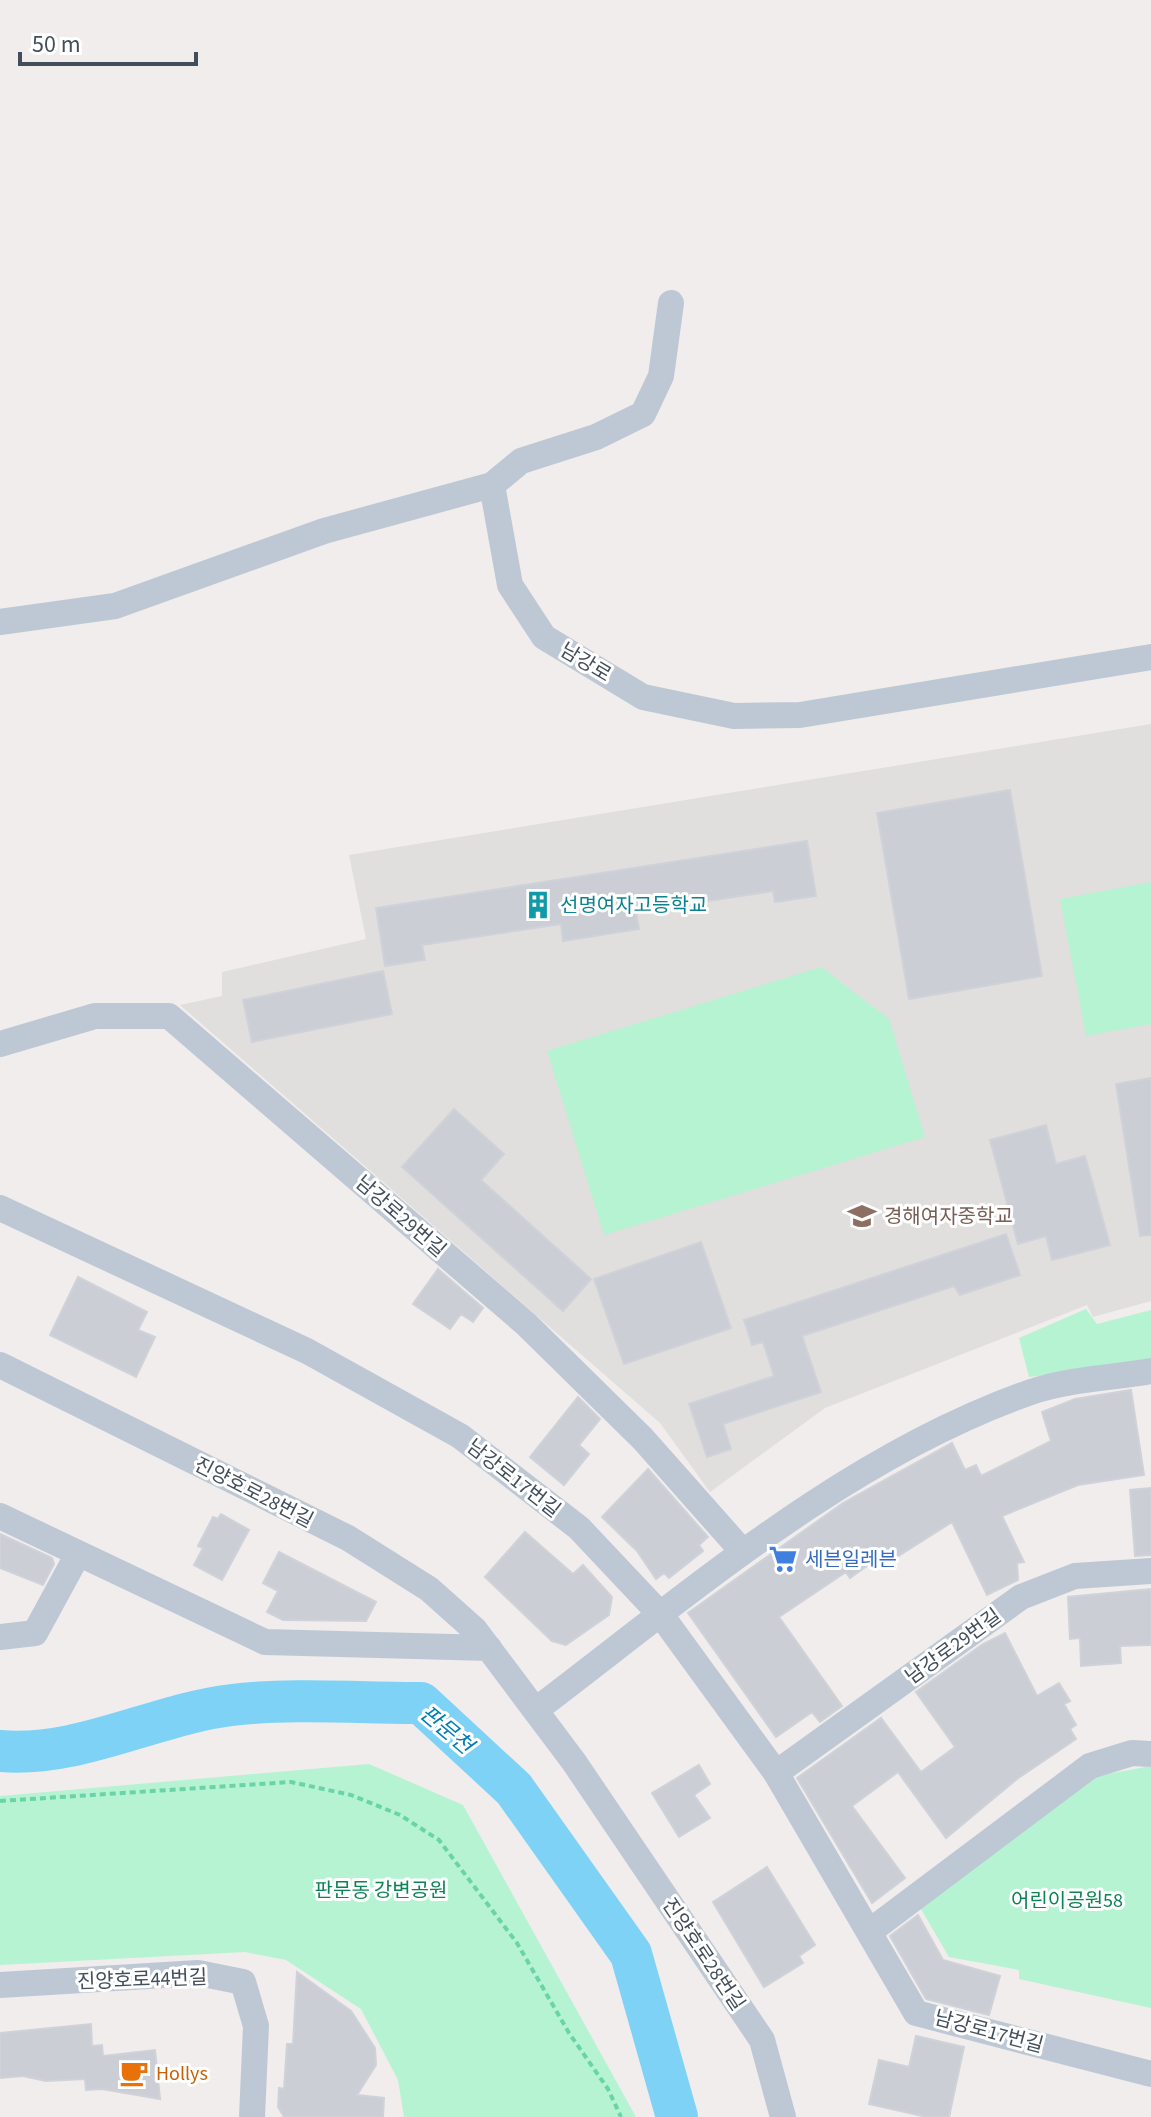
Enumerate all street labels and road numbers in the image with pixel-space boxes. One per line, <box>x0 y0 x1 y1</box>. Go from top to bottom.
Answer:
street label: 남강로 <box>555 637 616 689</box>
street label: 남강로29번길 <box>349 1169 452 1264</box>
street label: 남강로17번길 <box>461 1433 566 1524</box>
street label: 진양호로28번길 <box>189 1451 318 1535</box>
street label: 남강로29번길 <box>900 1603 1007 1691</box>
street label: 진양호로28번길 <box>655 1893 751 2016</box>
street label: 진양호로44번길 <box>76 1964 208 1996</box>
street label: 남강로17번길 <box>931 2004 1046 2060</box>

